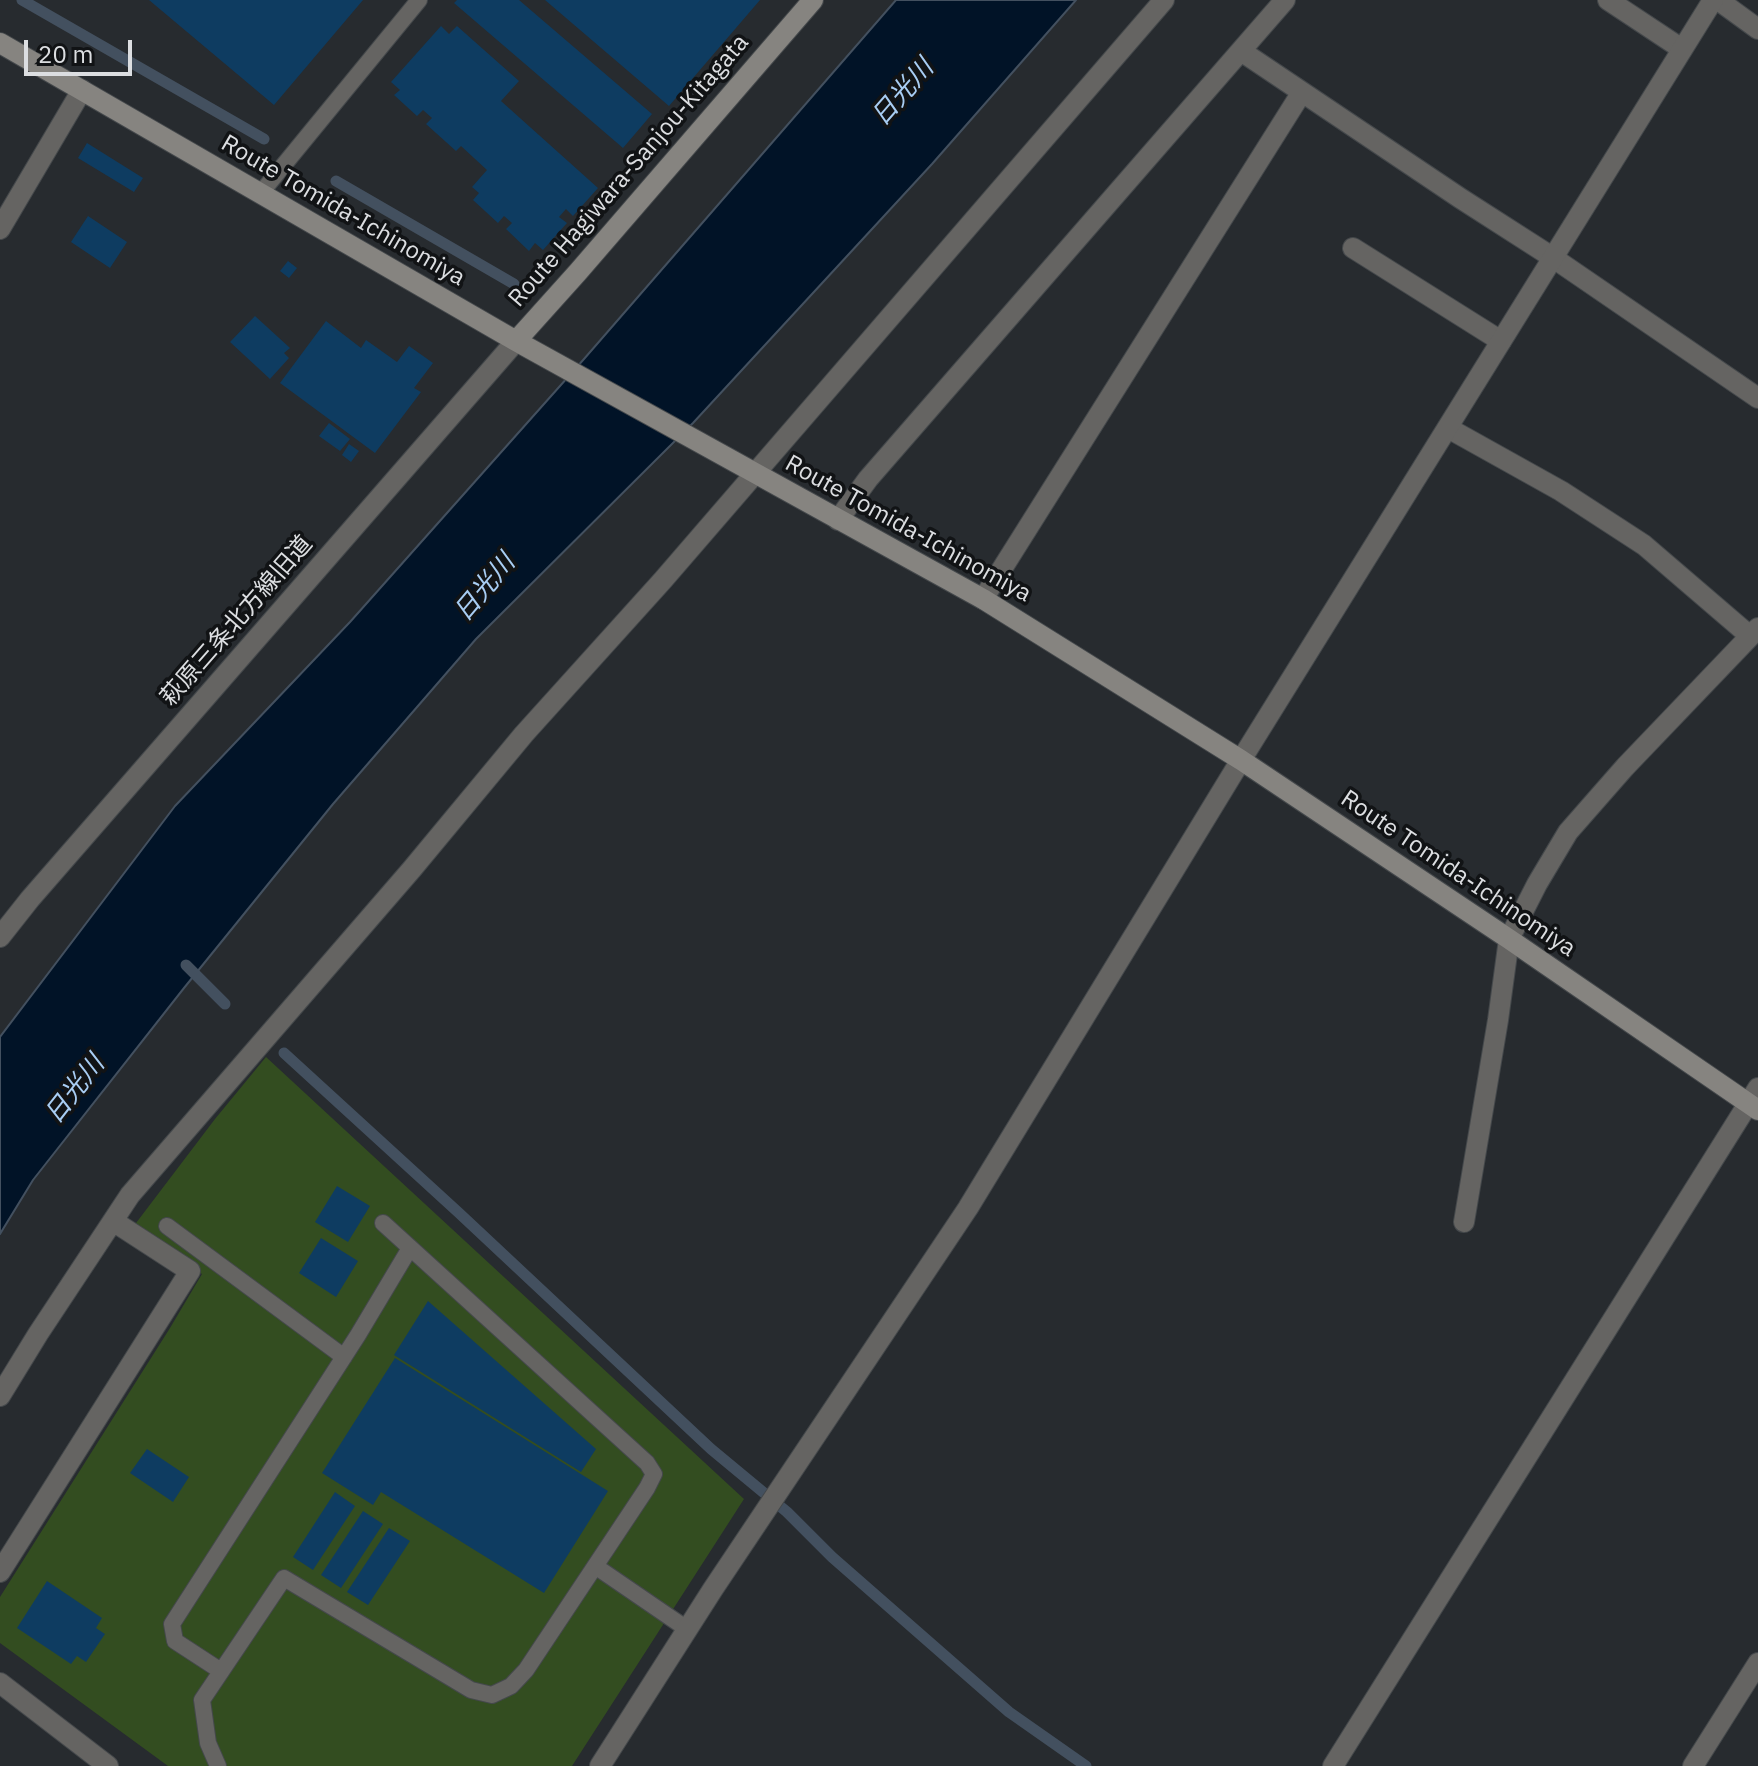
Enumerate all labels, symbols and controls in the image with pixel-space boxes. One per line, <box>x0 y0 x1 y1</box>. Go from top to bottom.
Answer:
scale bar <box>28 24 136 74</box>
street label: Route Hagiwara-Sanjou-Kitagata <box>503 29 755 313</box>
text: 20 m <box>38 38 93 70</box>
water label: 日光川 <box>866 53 940 133</box>
street label: Route Tomida-Ichinomiya <box>216 129 470 293</box>
street label: Route Tomida-Ichinomiya <box>780 449 1036 609</box>
street label: 萩原三条北方線旧道 <box>155 530 319 712</box>
water label: 日光川 <box>448 548 522 628</box>
street label: Route Tomida-Ichinomiya <box>1335 785 1581 963</box>
water label: 日光川 <box>39 1050 111 1130</box>

